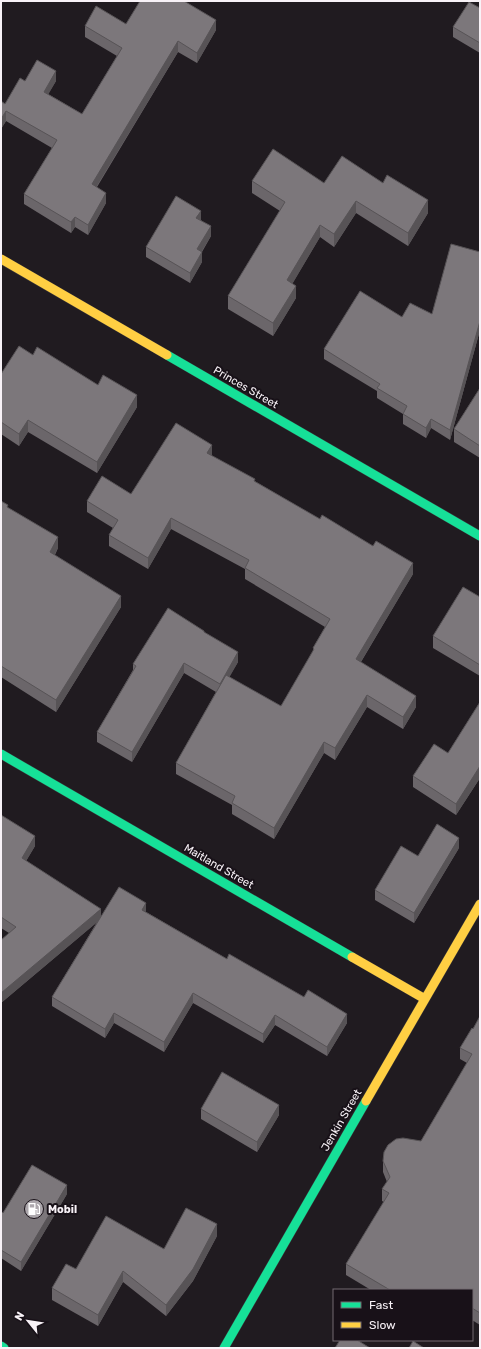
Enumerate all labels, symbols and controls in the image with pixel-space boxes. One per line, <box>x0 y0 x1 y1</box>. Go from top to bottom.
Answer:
street label: Princes Street <box>211 364 281 412</box>
street label: Maitland Street <box>182 841 256 892</box>
street label: Jenkin Street <box>318 1086 365 1154</box>
fuel station icon: Mobil <box>23 1198 45 1220</box>
place label: Mobil <box>48 1203 77 1216</box>
legend <box>333 1289 473 1341</box>
text: Fast <box>369 1298 393 1312</box>
north arrow <box>8 1301 48 1341</box>
text: N <box>12 1310 27 1323</box>
text: Slow <box>369 1318 396 1332</box>

